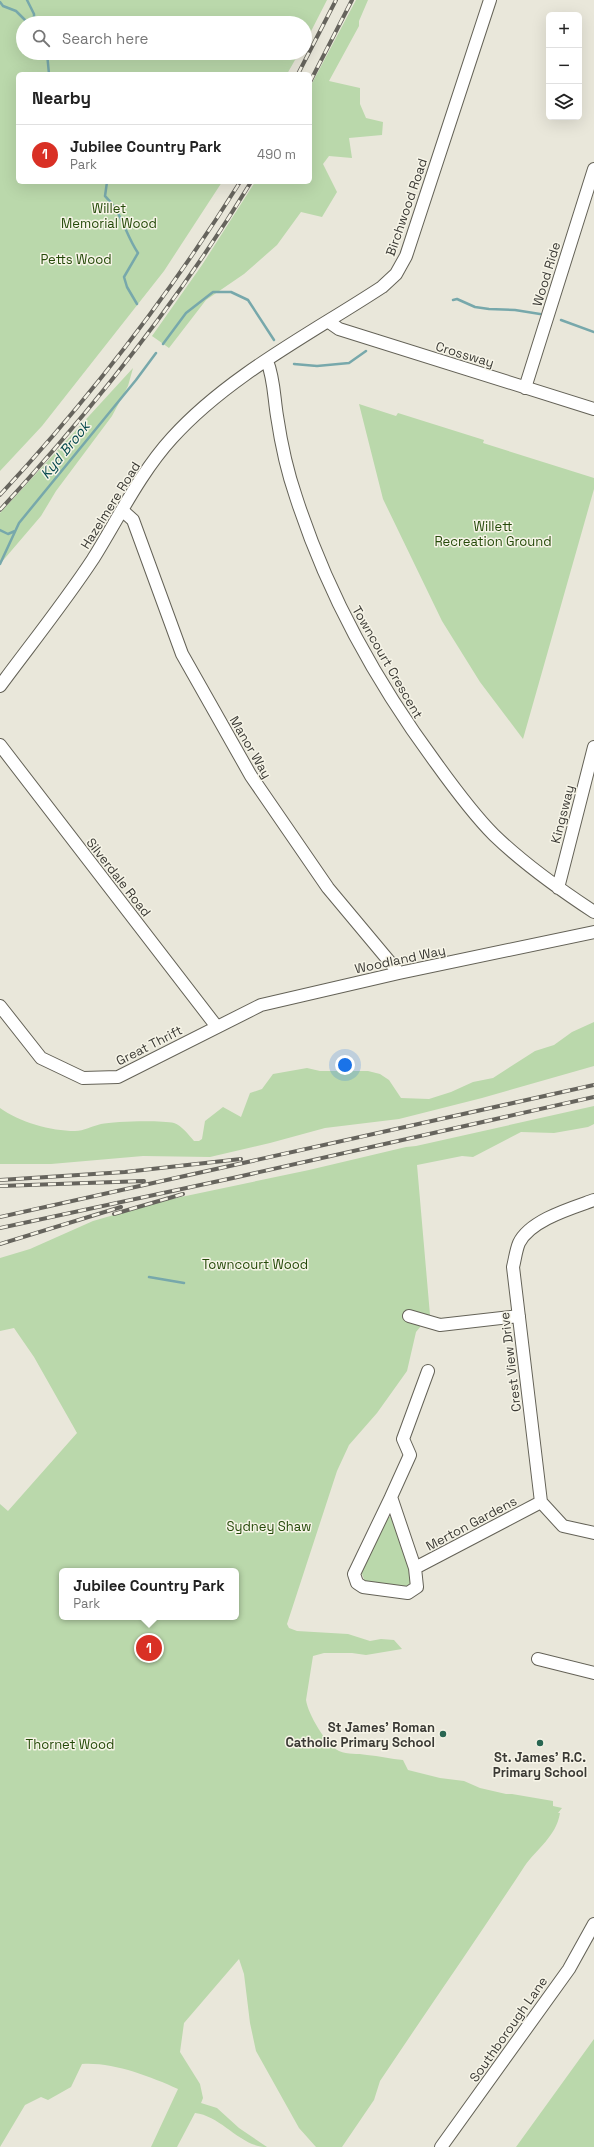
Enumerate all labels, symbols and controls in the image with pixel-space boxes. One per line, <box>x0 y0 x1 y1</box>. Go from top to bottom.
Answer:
map controls <box>546 12 582 120</box>
button: + <box>546 12 582 48</box>
search box <box>16 16 312 60</box>
icon: search <box>30 27 52 49</box>
text: Search here <box>62 29 148 48</box>
button: − <box>546 48 582 84</box>
button: layers <box>546 84 582 120</box>
text: Nearby <box>32 87 91 109</box>
text: Jubilee Country Park <box>70 137 221 156</box>
text: 1 <box>42 146 48 163</box>
text: 490 m <box>257 146 296 163</box>
text: Park <box>70 156 97 173</box>
street label: Birchwood Road <box>382 156 431 258</box>
park label: Willet Memorial Wood <box>61 200 157 232</box>
street label: Wood Ride <box>529 240 564 308</box>
park label: Petts Wood <box>40 251 112 268</box>
street label: Crossway <box>434 338 496 371</box>
water label: Kyd Brook <box>36 417 95 482</box>
street label: Hazelmere Road <box>77 458 144 552</box>
park label: Willett Recreation Ground <box>434 518 552 550</box>
street label: Towncourt Crescent <box>348 603 427 722</box>
street label: Manor Way <box>226 713 275 782</box>
street label: Kingsway <box>547 783 578 845</box>
street label: Silverdale Road <box>83 834 155 920</box>
street label: Woodland Way <box>353 942 447 977</box>
street label: Great Thrift <box>113 1021 185 1069</box>
your location <box>335 1055 355 1075</box>
park label: Towncourt Wood <box>202 1256 308 1273</box>
street label: Crest View Drive <box>496 1311 525 1413</box>
street label: Merton Gardens <box>423 1492 520 1555</box>
park label: Sydney Shaw <box>227 1518 311 1535</box>
popup <box>59 1568 239 1620</box>
text: Jubilee Country Park <box>73 1576 225 1595</box>
text: Park <box>73 1595 100 1612</box>
pin: 1 <box>136 1633 162 1663</box>
place label: St James' Roman Catholic Primary School <box>285 1719 435 1751</box>
marker: St James' Roman Catholic Primary School <box>438 1729 448 1739</box>
park label: Thornet Wood <box>26 1736 114 1753</box>
marker: St. James' R.C. Primary School <box>535 1738 545 1748</box>
place label: St. James' R.C. Primary School <box>493 1749 587 1781</box>
street label: Southborough Lane <box>466 1973 551 2085</box>

